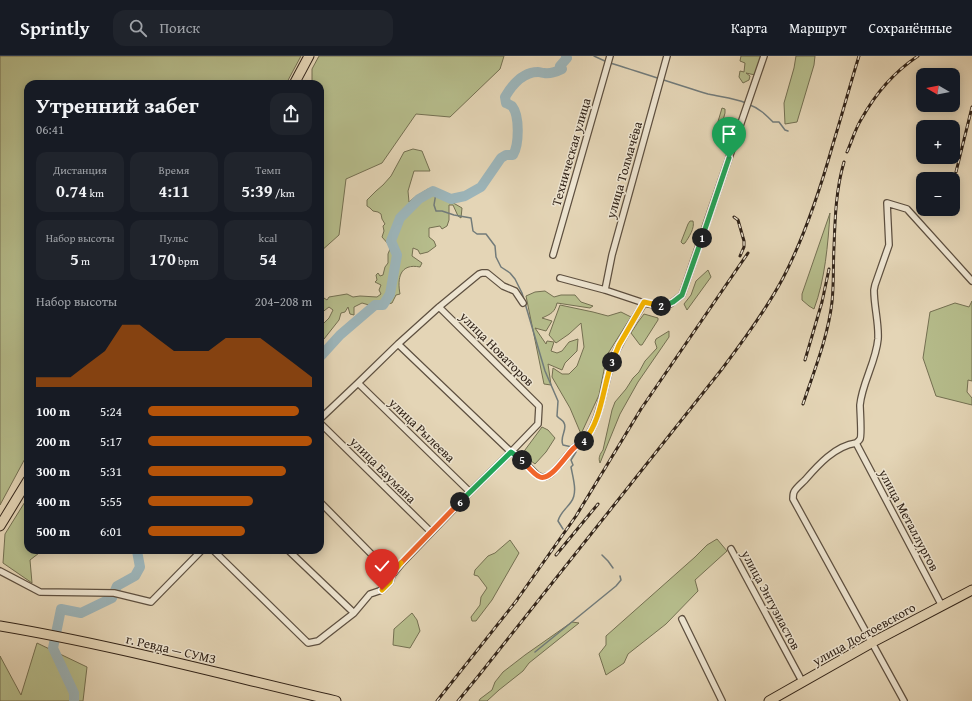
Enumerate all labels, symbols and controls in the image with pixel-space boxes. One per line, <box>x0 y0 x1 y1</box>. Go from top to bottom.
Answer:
search box <box>113 10 393 46</box>
text: Sprintly <box>20 14 89 42</box>
icon: search <box>127 17 149 39</box>
text: Поиск <box>159 17 200 38</box>
text: Карта <box>731 18 767 38</box>
text: Маршрут <box>789 18 847 38</box>
text: Сохранённые <box>869 18 952 38</box>
north arrow <box>916 68 960 112</box>
map controls <box>916 68 960 216</box>
text: Утренний забег <box>36 89 199 121</box>
button: share <box>270 93 312 135</box>
street label: Техническая улица <box>546 95 596 208</box>
pin <box>712 117 746 158</box>
street label: улица Толмачёва <box>601 118 647 222</box>
text: 06:41 <box>36 120 64 139</box>
button: + <box>916 120 960 164</box>
icon: arrive <box>718 123 740 145</box>
text: Дистанция <box>53 162 107 178</box>
text: Время <box>159 162 189 178</box>
text: Темп <box>255 162 281 178</box>
button: − <box>916 172 960 216</box>
text: 0.74 <box>56 178 87 203</box>
text: 4:11 <box>158 178 190 203</box>
text: 5:39 <box>241 178 273 203</box>
text: km <box>87 185 104 201</box>
text: /km <box>273 185 295 201</box>
pin: 1 <box>692 228 712 248</box>
text: Набор высоты <box>46 230 114 246</box>
text: Пульс <box>160 230 188 246</box>
text: kcal <box>259 230 277 246</box>
text: 1 <box>699 230 705 246</box>
text: 5 <box>70 246 79 271</box>
text: 170 <box>149 246 176 271</box>
text: 54 <box>259 246 277 271</box>
text: m <box>79 253 90 269</box>
text: bpm <box>176 253 199 269</box>
text: Набор высоты <box>36 292 117 311</box>
text: 204–208 m <box>255 292 312 311</box>
pin: 2 <box>651 296 671 316</box>
text: 2 <box>658 298 664 314</box>
street label: улица Новаторов <box>455 307 539 391</box>
pin: 3 <box>602 352 622 372</box>
text: 3 <box>609 354 615 370</box>
street label: улица Рылеева <box>384 393 460 467</box>
text: 100 m <box>36 402 70 421</box>
text: 5:24 <box>100 402 122 421</box>
pin: 4 <box>574 431 594 451</box>
text: 200 m <box>36 432 70 451</box>
text: 5:17 <box>100 432 122 451</box>
street label: улица Баумана <box>345 432 421 508</box>
text: 4 <box>581 433 587 449</box>
pin: 5 <box>512 450 532 470</box>
text: 5 <box>519 452 525 468</box>
text: 300 m <box>36 462 70 481</box>
text: 5:31 <box>100 462 122 481</box>
street label: улица Металлургов <box>874 465 944 574</box>
text: 400 m <box>36 492 70 511</box>
text: 5:55 <box>100 492 122 511</box>
pin: 6 <box>450 492 470 512</box>
text: 6 <box>457 494 463 510</box>
text: 500 m <box>36 522 70 541</box>
text: 6:01 <box>100 522 122 541</box>
street label: улица Энтузиастов <box>736 546 805 653</box>
pin <box>365 549 399 590</box>
icon: check <box>371 555 393 577</box>
street label: улица Достоевского <box>808 598 919 671</box>
street label: г. Ревда — СУМЗ <box>124 629 218 669</box>

